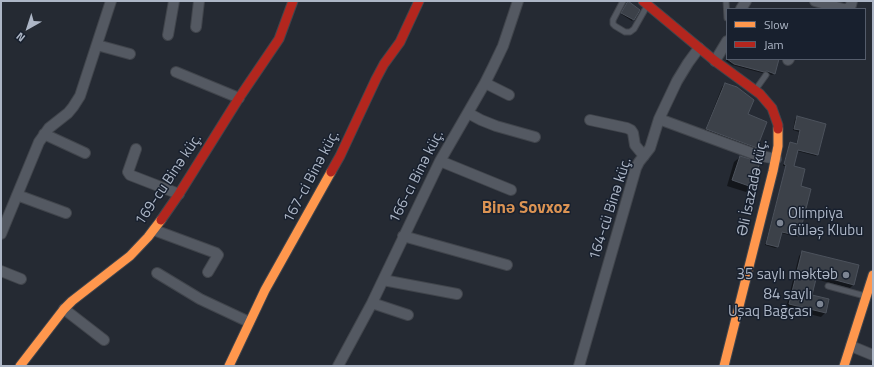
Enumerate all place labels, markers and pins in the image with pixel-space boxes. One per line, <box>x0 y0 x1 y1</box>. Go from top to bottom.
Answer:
place label: Olimpiya Güləş Klubu <box>788 205 863 240</box>
marker: Olimpiya Güləş Klubu <box>775 218 785 228</box>
place label: 35 saylı məktəb <box>737 266 838 284</box>
marker: 35 saylı məktəb <box>841 270 851 280</box>
place label: 84 saylı Uşaq Bağçası <box>728 286 812 321</box>
marker: 84 saylı Uşaq Bağçası <box>815 299 825 309</box>

